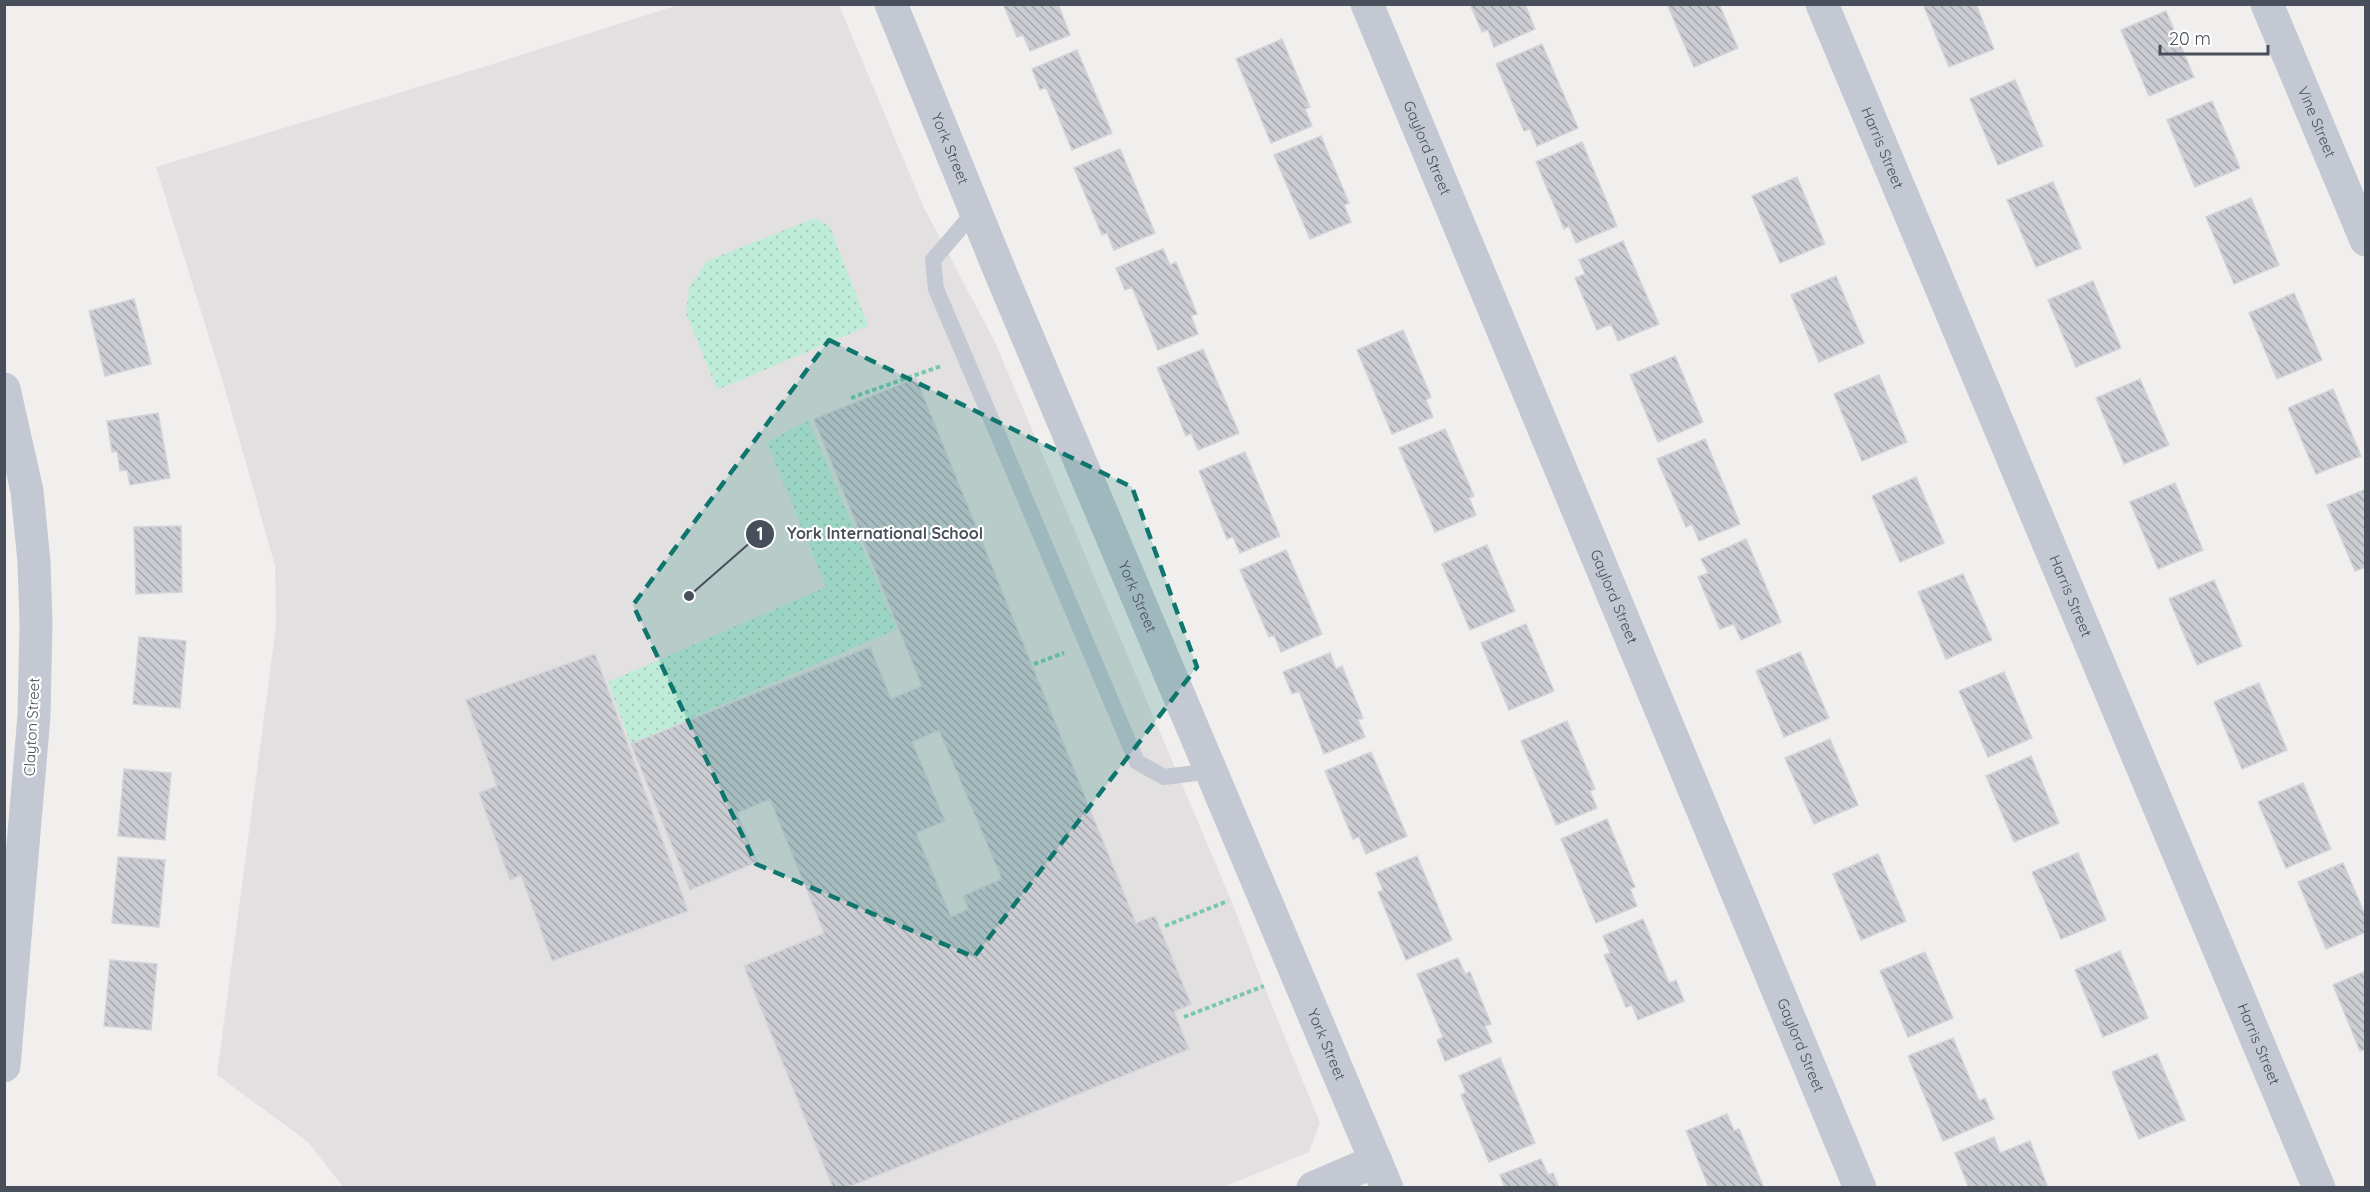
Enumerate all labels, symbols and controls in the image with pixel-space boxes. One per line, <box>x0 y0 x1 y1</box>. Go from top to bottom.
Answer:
scale bar <box>2160 18 2268 56</box>
text: 20 m <box>2169 27 2211 50</box>
street label: Vine Street <box>2294 83 2340 160</box>
street label: Gaylord Street <box>1399 98 1455 198</box>
street label: Harris Street <box>1857 104 1908 191</box>
street label: York Street <box>927 110 973 187</box>
callout: York International School <box>745 517 995 551</box>
text: 1 <box>756 522 764 545</box>
text: York International School <box>787 523 983 543</box>
street label: Gaylord Street <box>1586 547 1642 646</box>
street label: Harris Street <box>2045 552 2097 640</box>
street label: York Street <box>1114 558 1161 635</box>
street label: Clayton Street <box>19 677 44 777</box>
street label: Gaylord Street <box>1773 995 1829 1095</box>
street label: Harris Street <box>2233 1000 2285 1088</box>
street label: York Street <box>1303 1006 1350 1083</box>

